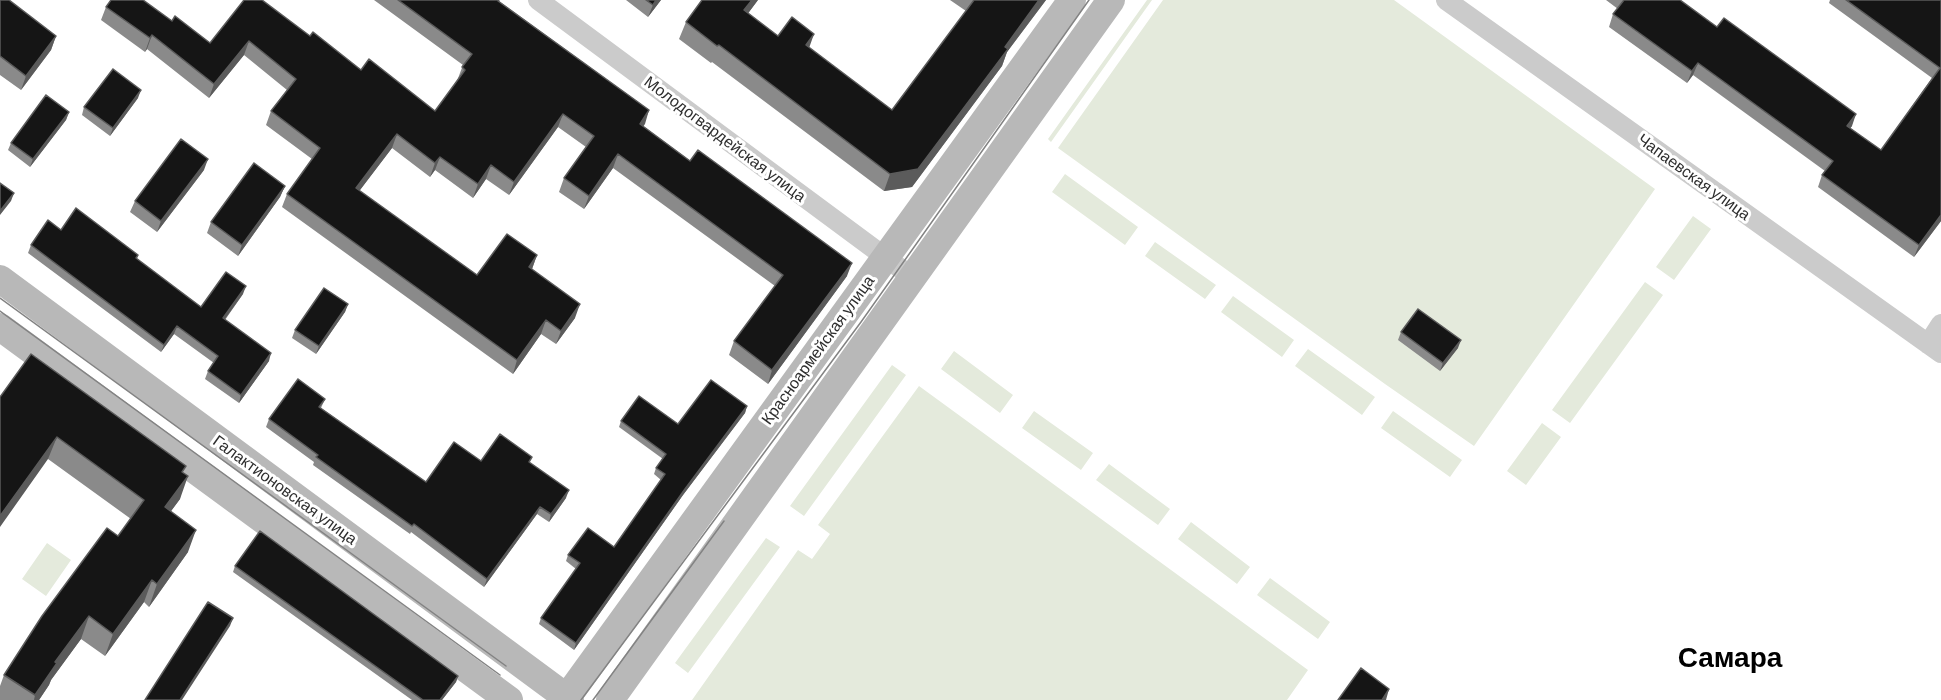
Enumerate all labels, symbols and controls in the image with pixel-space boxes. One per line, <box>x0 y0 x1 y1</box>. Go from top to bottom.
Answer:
street label: Молодогвардейская улица <box>640 72 810 206</box>
street label: Чапаевская улица <box>1634 130 1754 224</box>
street label: Красноармейская улица <box>757 272 879 428</box>
street label: Галактионовская улица <box>209 431 361 549</box>
district label: Самара <box>1678 641 1782 675</box>

